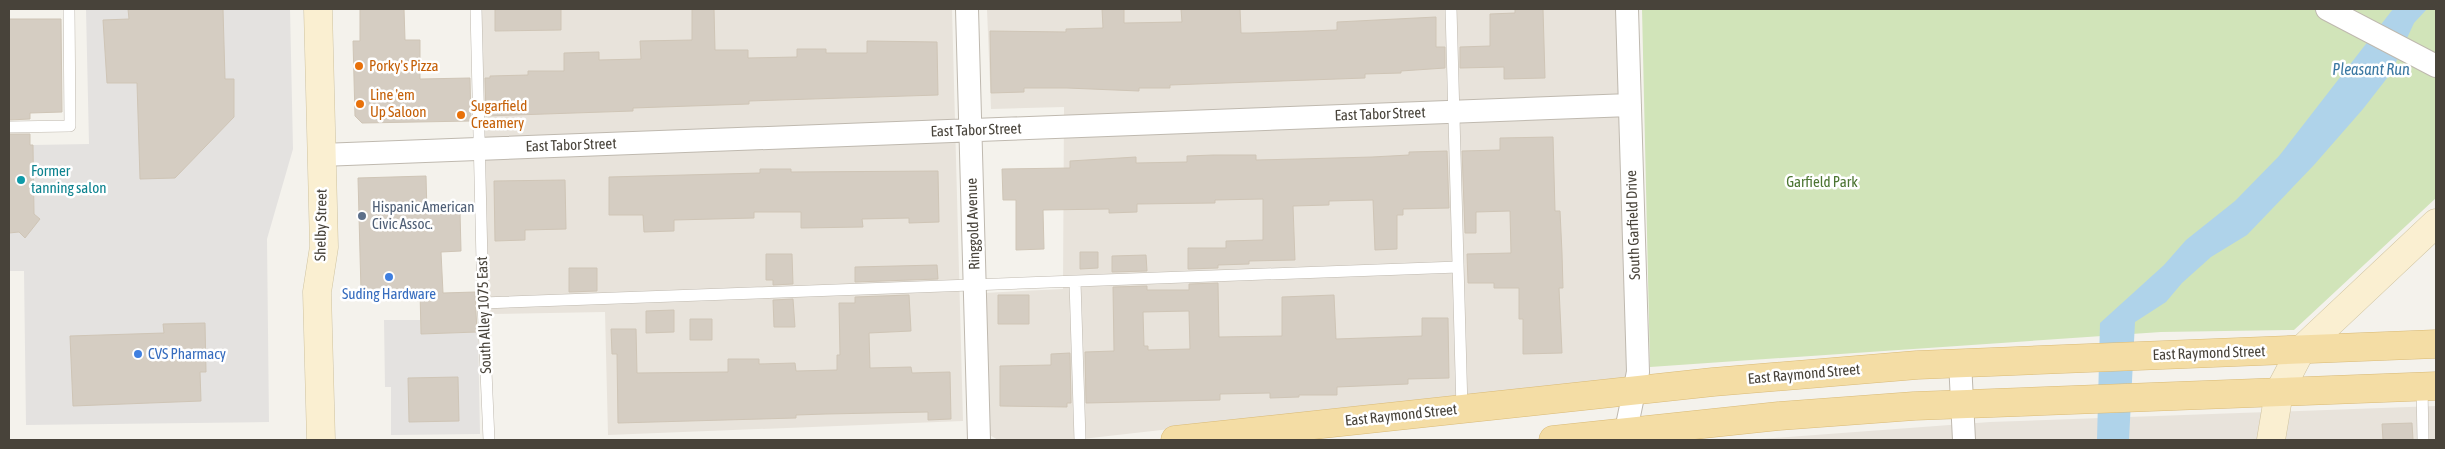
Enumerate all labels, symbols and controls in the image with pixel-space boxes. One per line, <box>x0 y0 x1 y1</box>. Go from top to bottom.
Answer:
place label: Porky's Pizza <box>369 57 439 74</box>
marker: Porky's Pizza <box>353 60 365 72</box>
water label: Pleasant Run <box>2332 60 2410 78</box>
place label: Line 'em Up Saloon <box>370 86 427 120</box>
place label: Sugarfield Creamery <box>471 97 527 131</box>
marker: Line 'em Up Saloon <box>354 98 366 110</box>
street label: East Tabor Street <box>1334 103 1426 124</box>
marker: Sugarfield Creamery <box>455 109 467 121</box>
street label: East Tabor Street <box>930 119 1022 140</box>
street label: East Tabor Street <box>525 134 617 155</box>
place label: Former tanning salon <box>31 162 107 196</box>
street label: South Garfield Drive <box>1622 170 1643 280</box>
park label: Garfield Park <box>1786 173 1858 190</box>
marker: Former tanning salon <box>15 174 27 186</box>
street label: Ringgold Avenue <box>962 178 983 270</box>
street label: Shelby Street <box>311 189 330 261</box>
place label: Hispanic American Civic Assoc. <box>372 198 475 232</box>
marker: Hispanic American Civic Assoc. <box>356 210 368 222</box>
street label: South Alley 1075 East <box>473 256 494 374</box>
marker: Suding Hardware <box>383 271 395 283</box>
place label: Suding Hardware <box>342 285 436 302</box>
street label: East Raymond Street <box>2152 342 2266 363</box>
place label: CVS Pharmacy <box>148 345 226 362</box>
marker: CVS Pharmacy <box>132 348 144 360</box>
street label: East Raymond Street <box>1747 360 1861 387</box>
street label: East Raymond Street <box>1344 400 1458 429</box>

